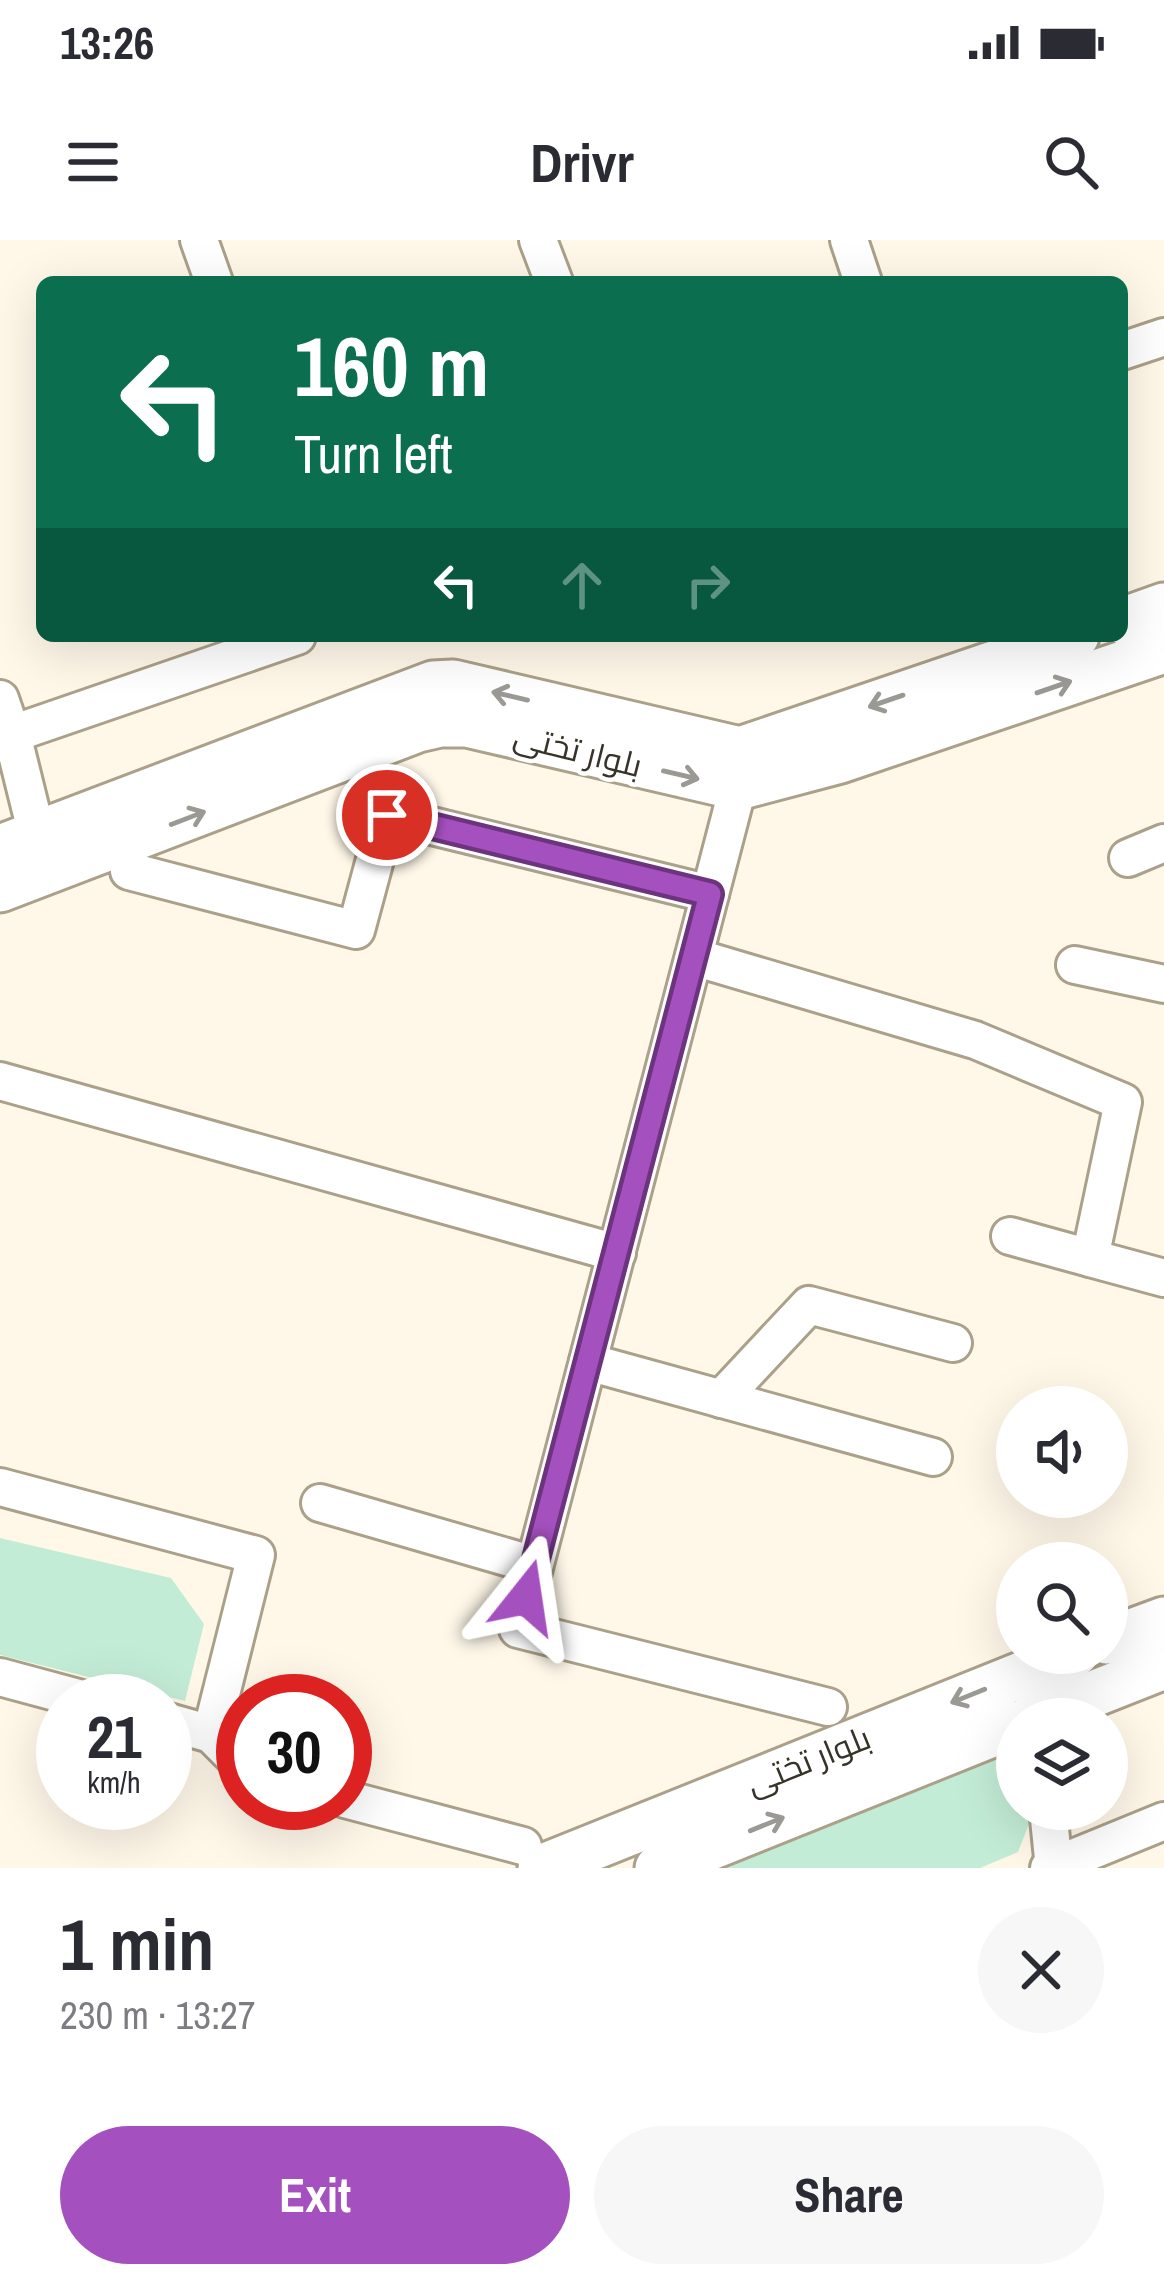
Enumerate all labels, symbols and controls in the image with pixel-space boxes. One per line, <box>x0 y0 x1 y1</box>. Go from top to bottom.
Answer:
text: 13:26 <box>60 12 154 73</box>
text: Drivr <box>530 126 634 199</box>
icon: menu <box>60 129 126 195</box>
icon: search <box>1038 129 1104 195</box>
text: 160 m <box>294 309 489 422</box>
icon: left <box>96 324 252 480</box>
text: Turn left <box>294 417 453 490</box>
icon: left <box>423 552 489 618</box>
icon: ahead <box>549 552 615 618</box>
icon: right <box>675 552 741 618</box>
one-way arrow <box>1035 675 1072 696</box>
one-way arrow <box>492 684 530 706</box>
one-way arrow <box>868 691 906 713</box>
street label: بلوار تختی <box>509 713 647 787</box>
pin <box>336 764 438 866</box>
one-way arrow <box>661 764 699 787</box>
icon: arrive <box>354 782 420 848</box>
one-way arrow <box>168 805 205 827</box>
map controls <box>996 1386 1128 1830</box>
button: sound <box>996 1386 1128 1518</box>
position arrow <box>463 1534 589 1660</box>
button: search <box>996 1542 1128 1674</box>
speed limit sign: 30 <box>216 1674 372 1830</box>
one-way arrow <box>950 1687 987 1708</box>
text: 21 <box>87 1696 141 1777</box>
button: layers <box>996 1698 1128 1830</box>
street label: بلوار تختی <box>739 1715 877 1805</box>
text: km/h <box>87 1762 141 1802</box>
one-way arrow <box>747 1812 784 1834</box>
text: 1 min <box>60 1895 214 1992</box>
button: close <box>978 1907 1104 2033</box>
text: 230 m · 13:27 <box>60 1989 256 2041</box>
button: Exit <box>60 2126 570 2264</box>
button: Share <box>594 2126 1104 2264</box>

